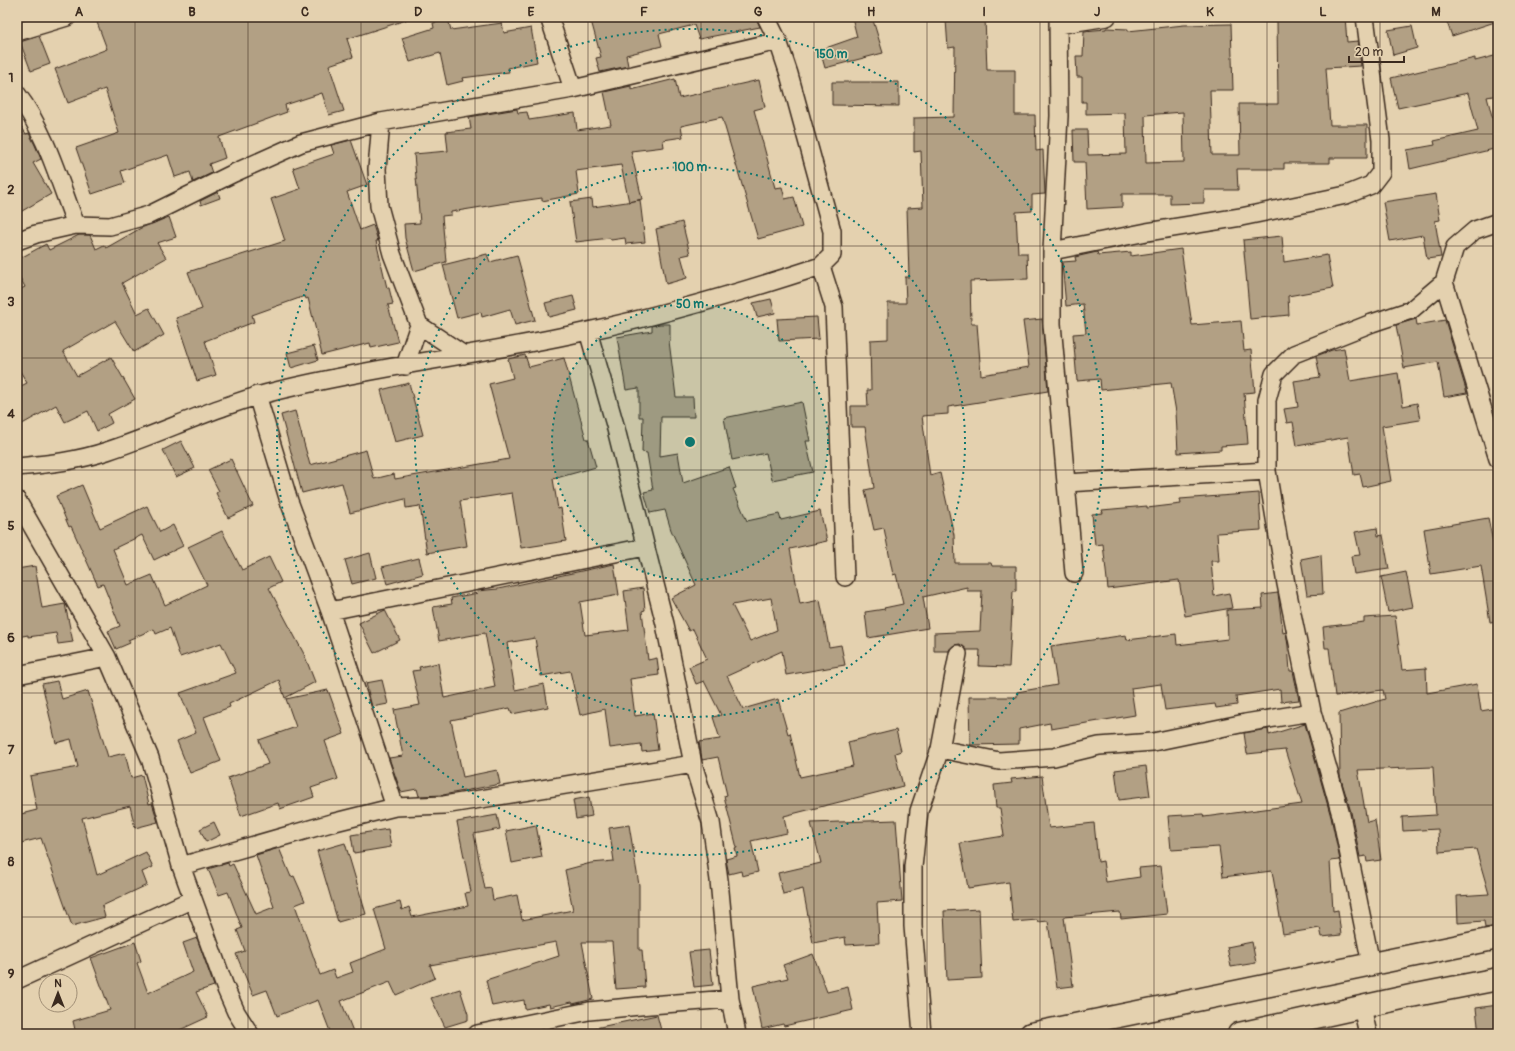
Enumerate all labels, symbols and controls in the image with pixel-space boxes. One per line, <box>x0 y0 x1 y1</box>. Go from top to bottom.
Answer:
text: A <box>75 4 84 20</box>
text: B <box>188 4 196 20</box>
text: C <box>301 4 309 20</box>
text: D <box>414 4 422 20</box>
text: E <box>528 4 535 20</box>
text: F <box>640 4 648 20</box>
text: G <box>754 4 763 20</box>
text: H <box>867 4 875 20</box>
text: I <box>982 4 986 20</box>
text: J <box>1094 4 1100 20</box>
text: K <box>1206 4 1214 20</box>
text: L <box>1319 4 1327 20</box>
text: M <box>1431 4 1441 20</box>
scale bar <box>1349 38 1404 64</box>
text: 20 m <box>1355 45 1384 60</box>
text: 150 m <box>815 47 848 62</box>
text: 1 <box>8 70 14 86</box>
text: 100 m <box>673 160 708 175</box>
text: 2 <box>7 182 15 198</box>
text: 3 <box>7 294 15 310</box>
text: 50 m <box>676 297 704 312</box>
text: 4 <box>7 406 15 422</box>
centre of rings <box>683 435 697 449</box>
text: 5 <box>7 518 15 534</box>
text: 6 <box>7 630 15 646</box>
text: 7 <box>8 742 15 758</box>
text: 8 <box>8 854 15 870</box>
text: 9 <box>8 966 15 982</box>
north arrow <box>38 973 78 1013</box>
text: N <box>54 977 62 990</box>

